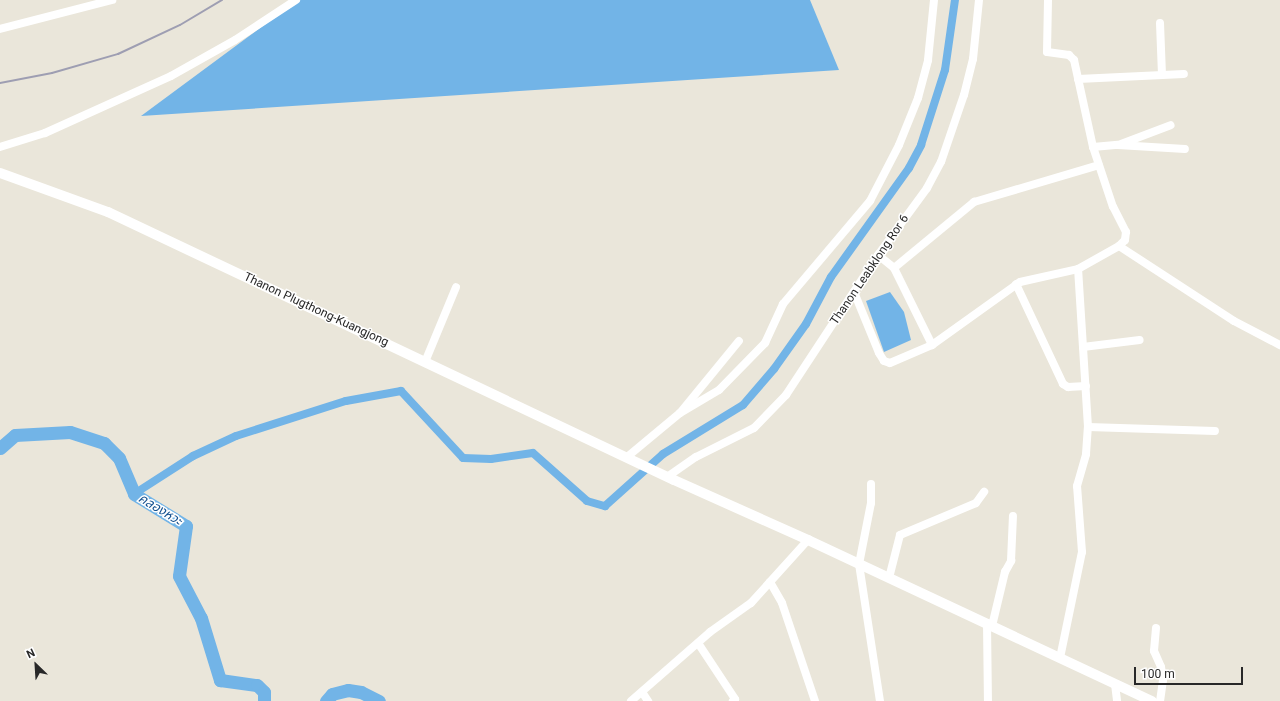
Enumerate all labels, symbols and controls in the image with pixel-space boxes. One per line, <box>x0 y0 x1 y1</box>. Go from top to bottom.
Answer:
street label: Thanon Leabklong Ror 6 <box>828 212 912 328</box>
street label: Thanon Plugthong-Kuangjong <box>241 270 391 350</box>
water label: คลองหวะ <box>135 491 185 529</box>
north arrow <box>16 645 56 685</box>
text: N <box>24 646 37 661</box>
scale bar <box>1136 659 1245 685</box>
text: 100 m <box>1141 667 1175 681</box>

